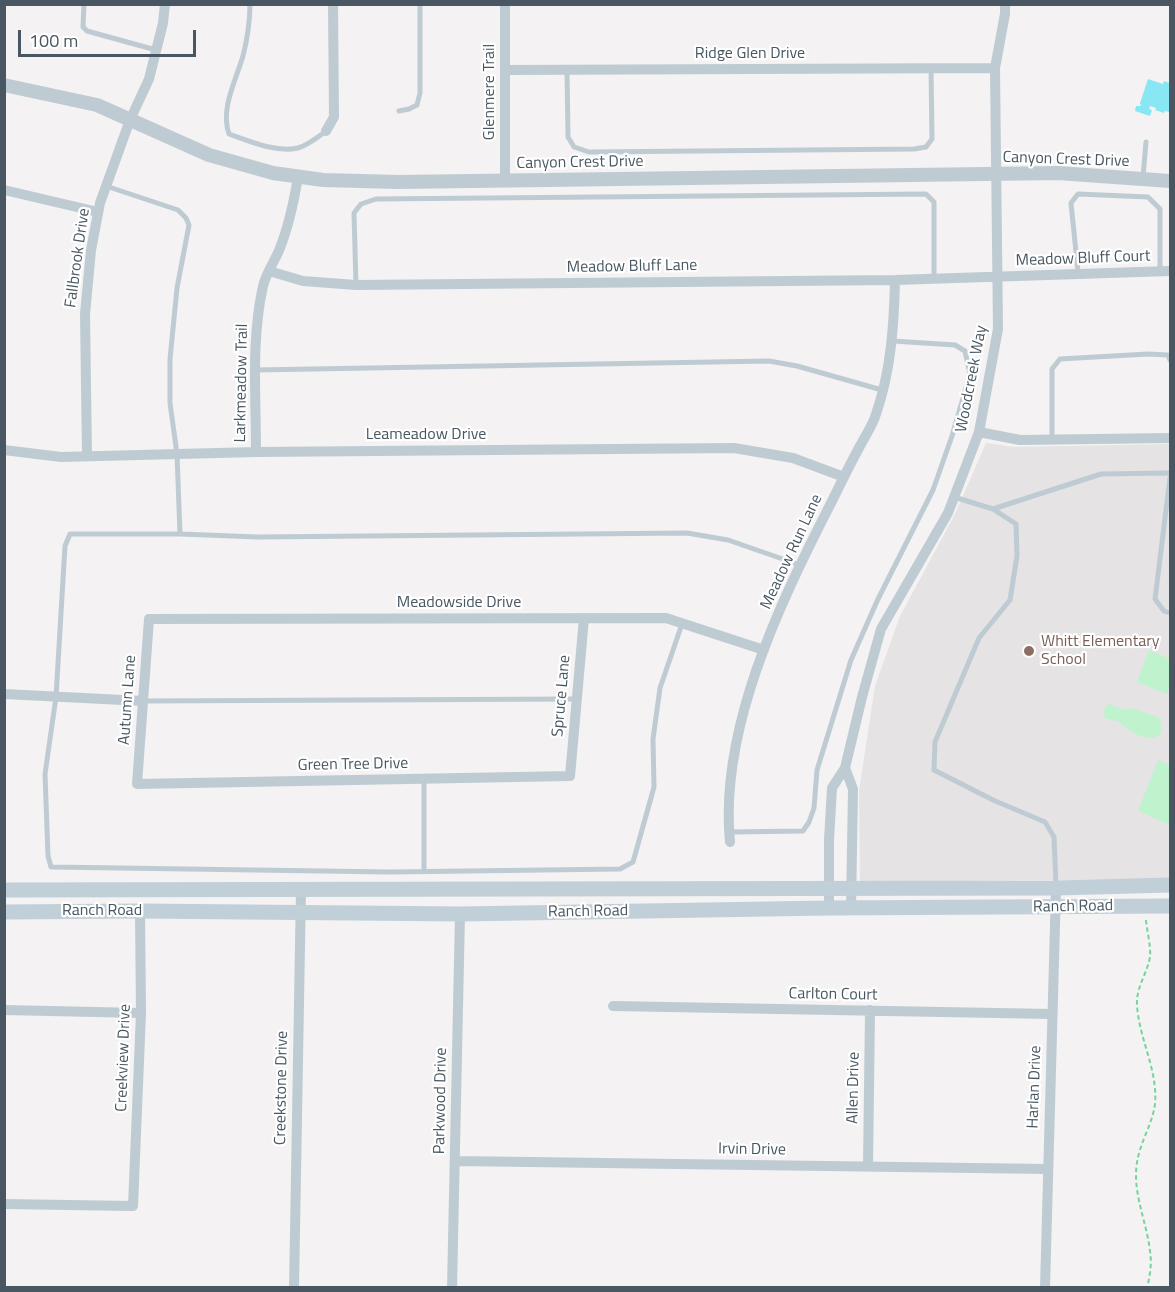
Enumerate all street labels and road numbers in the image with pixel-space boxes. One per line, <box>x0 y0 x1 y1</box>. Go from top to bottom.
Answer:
street label: Glenmere Trail <box>480 44 500 140</box>
street label: Ridge Glen Drive <box>695 44 805 64</box>
street label: Canyon Crest Drive <box>1002 148 1130 172</box>
street label: Canyon Crest Drive <box>516 152 644 174</box>
street label: Fallbrook Drive <box>62 207 94 309</box>
street label: Meadow Bluff Court <box>1015 247 1151 271</box>
street label: Meadow Bluff Lane <box>567 256 697 278</box>
street label: Larkmeadow Trail <box>231 323 253 443</box>
street label: Woodcreek Way <box>952 324 992 434</box>
street label: Leameadow Drive <box>366 425 486 445</box>
street label: Meadow Run Lane <box>757 491 827 613</box>
street label: Meadowside Drive <box>397 593 521 613</box>
street label: Autumn Lane <box>115 654 141 746</box>
street label: Spruce Lane <box>549 654 575 738</box>
street label: Green Tree Drive <box>298 754 408 776</box>
street label: Ranch Road <box>1033 897 1113 917</box>
street label: Ranch Road <box>62 901 142 921</box>
street label: Ranch Road <box>548 902 628 922</box>
street label: Carlton Court <box>788 985 878 1005</box>
street label: Creekview Drive <box>113 1004 135 1112</box>
street label: Creekstone Drive <box>271 1031 293 1145</box>
street label: Harlan Drive <box>1024 1045 1046 1129</box>
street label: Parkwood Drive <box>430 1048 452 1154</box>
street label: Allen Drive <box>844 1052 864 1124</box>
street label: Irvin Drive <box>718 1140 786 1160</box>

